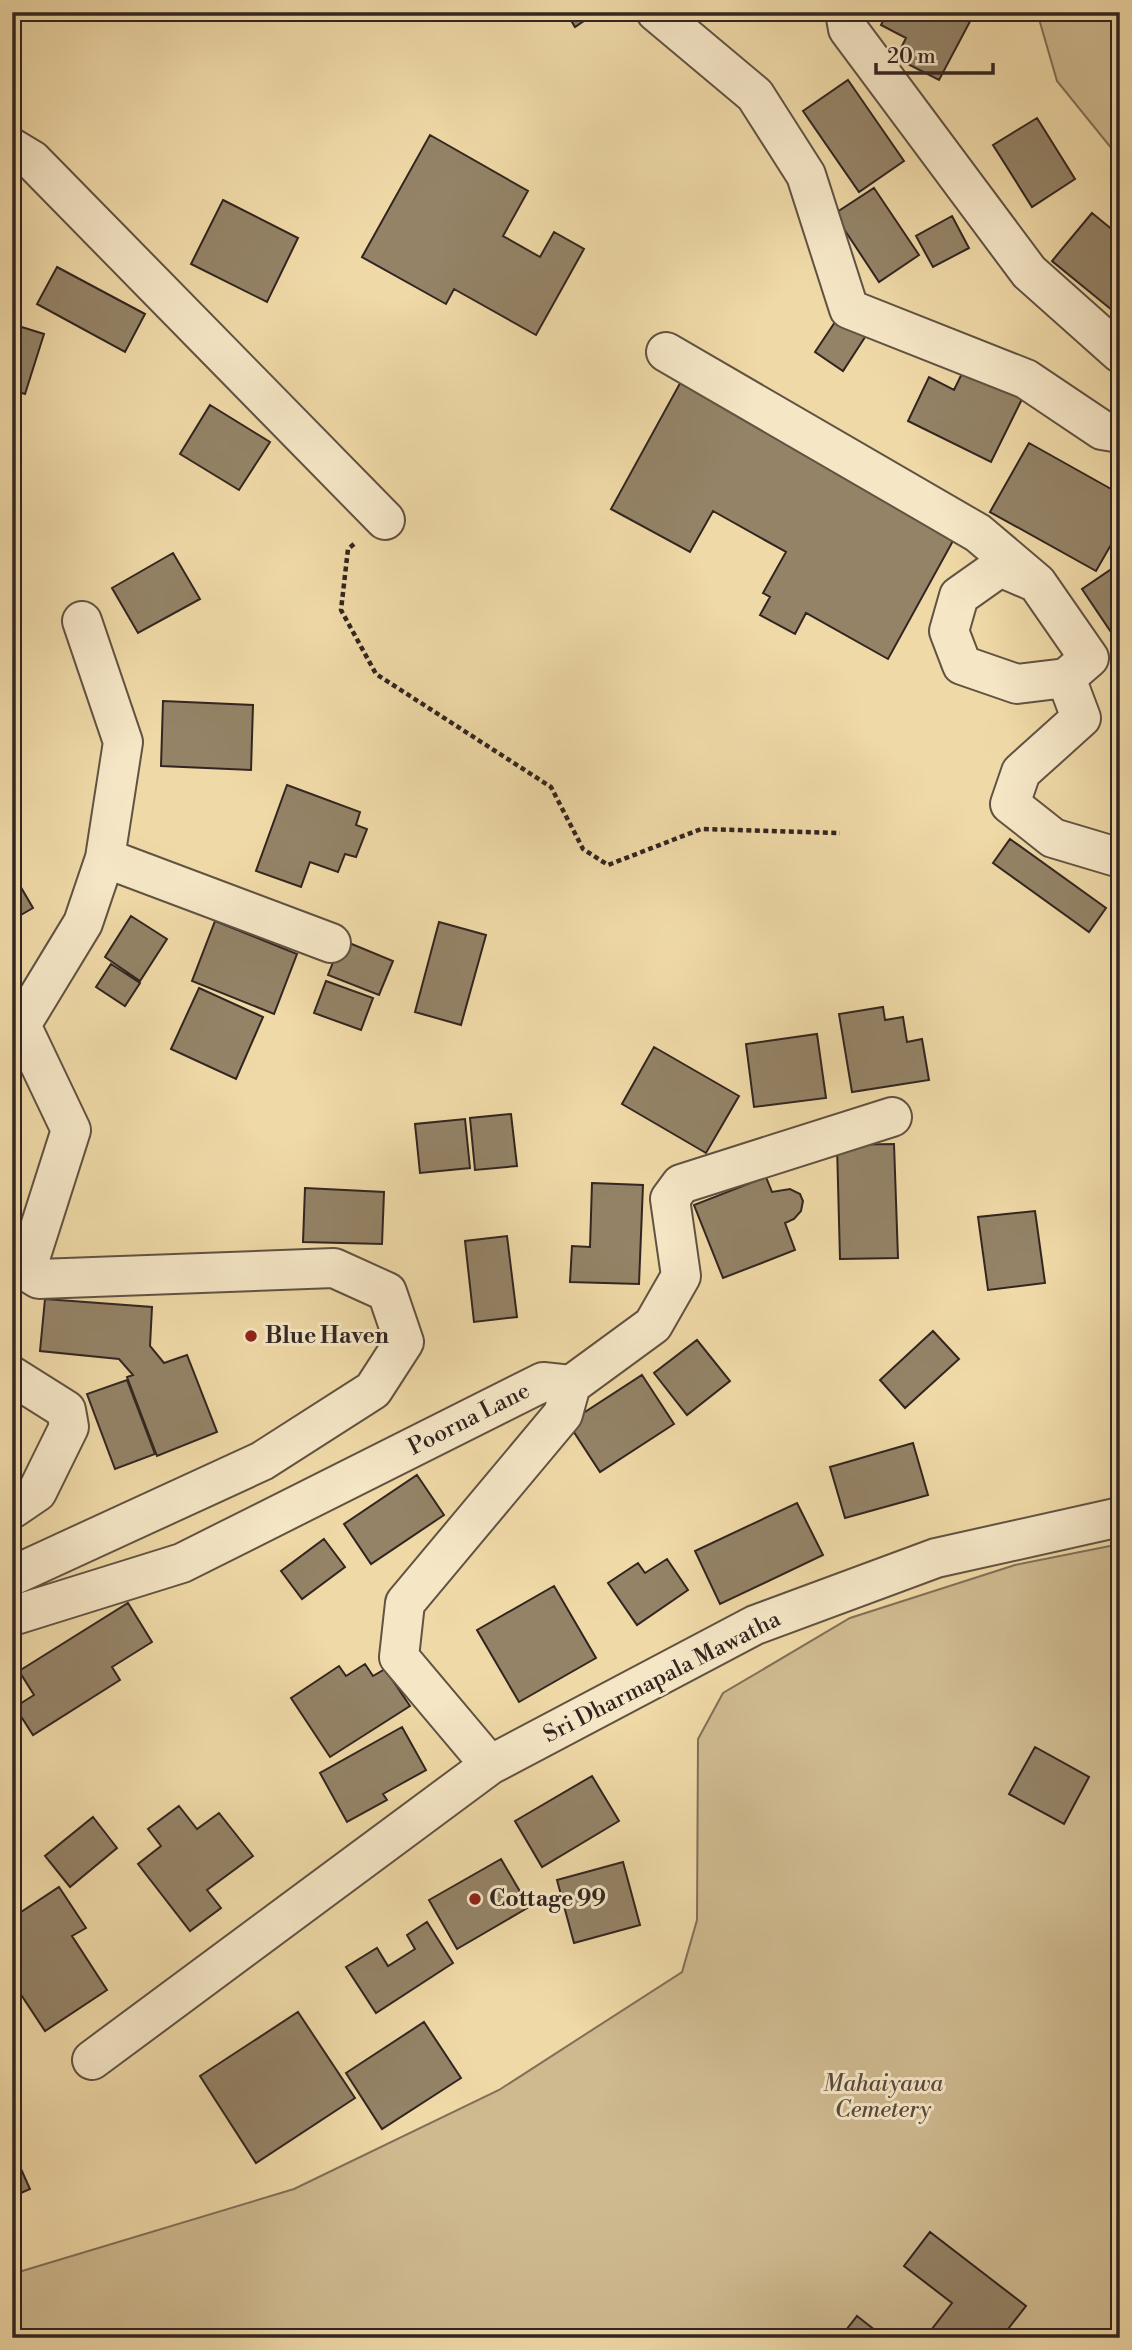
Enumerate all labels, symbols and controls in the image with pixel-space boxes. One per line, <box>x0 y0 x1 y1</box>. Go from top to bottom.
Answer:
scale bar <box>876 32 994 76</box>
text: 20 m <box>887 44 936 70</box>
place label: Blue Haven <box>265 1322 389 1350</box>
marker: Blue Haven <box>243 1328 259 1344</box>
street label: Poorna Lane <box>404 1376 534 1462</box>
street label: Sri Dharmapala Mawatha <box>539 1605 786 1749</box>
place label: Cottage 99 <box>489 1885 606 1913</box>
marker: Cottage 99 <box>467 1891 483 1907</box>
park label: Mahaiyawa Cemetery <box>823 2070 943 2124</box>

